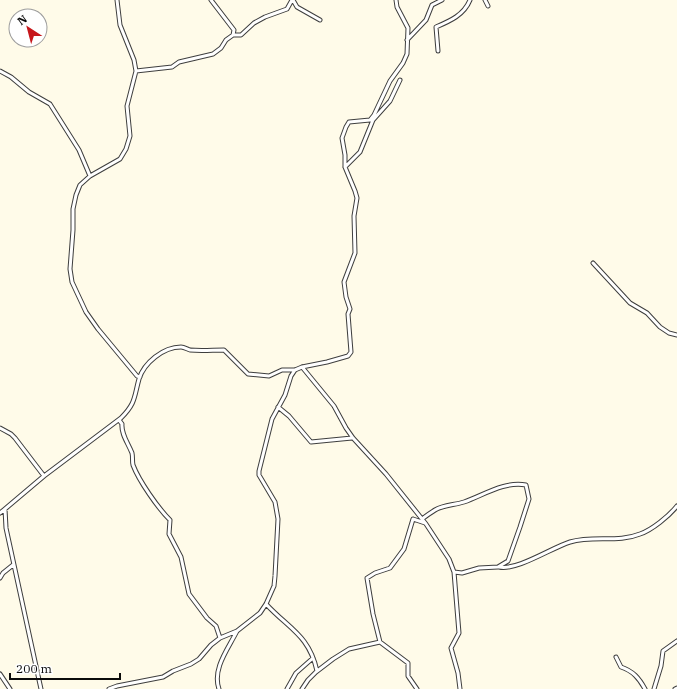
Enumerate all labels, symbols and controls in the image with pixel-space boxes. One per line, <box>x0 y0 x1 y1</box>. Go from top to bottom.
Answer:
north arrow <box>8 8 48 48</box>
text: N <box>14 12 30 28</box>
scale bar <box>10 655 120 681</box>
text: 200 m <box>16 661 52 676</box>

